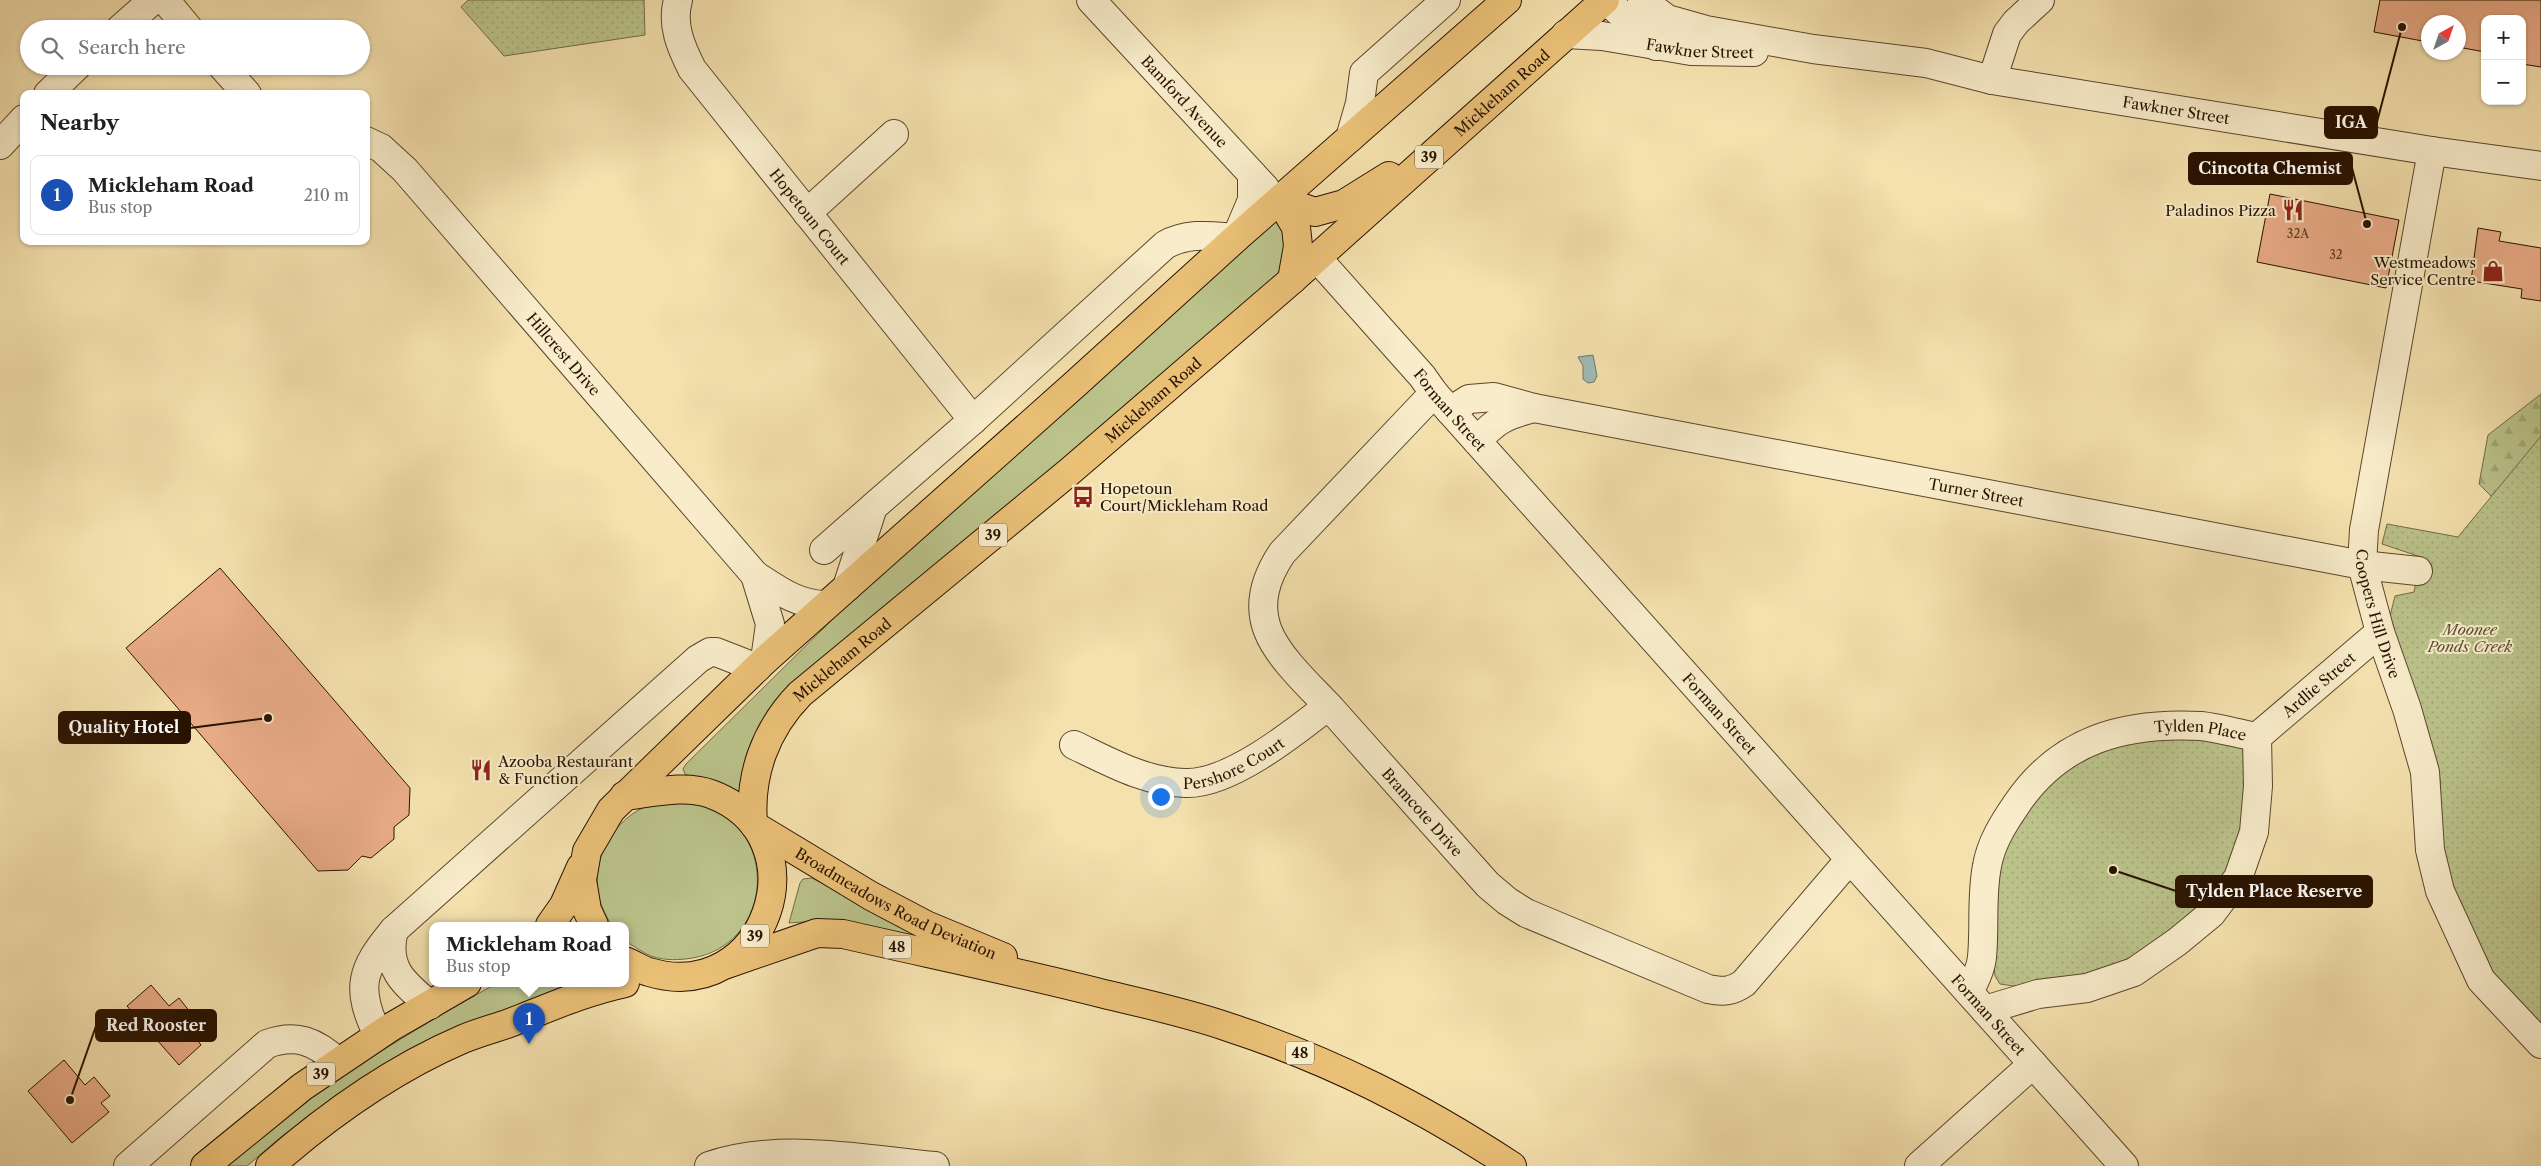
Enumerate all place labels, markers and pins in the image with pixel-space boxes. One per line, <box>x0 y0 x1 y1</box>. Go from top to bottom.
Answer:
callout: IGA <box>2325 107 2377 138</box>
callout: Cincotta Chemist <box>2189 153 2352 184</box>
restaurant icon: Paladinos Pizza <box>2280 197 2306 223</box>
place label: Paladinos Pizza <box>2165 201 2276 220</box>
place label: Westmeadows Service Centre <box>2370 253 2476 289</box>
shop icon: Westmeadows Service Centre <box>2480 258 2506 284</box>
place label: Hopetoun Court/Mickleham Road <box>1100 479 1269 515</box>
bus stop icon: Hopetoun Court/Mickleham Road <box>1070 484 1096 510</box>
callout: Quality Hotel <box>59 712 190 743</box>
place label: Azooba Restaurant & Function <box>497 752 634 788</box>
restaurant icon: Azooba Restaurant & Function <box>468 757 494 783</box>
callout: Tylden Place Reserve <box>2176 876 2372 907</box>
pin: 1 <box>513 1003 545 1044</box>
callout: Red Rooster <box>96 1010 216 1041</box>

